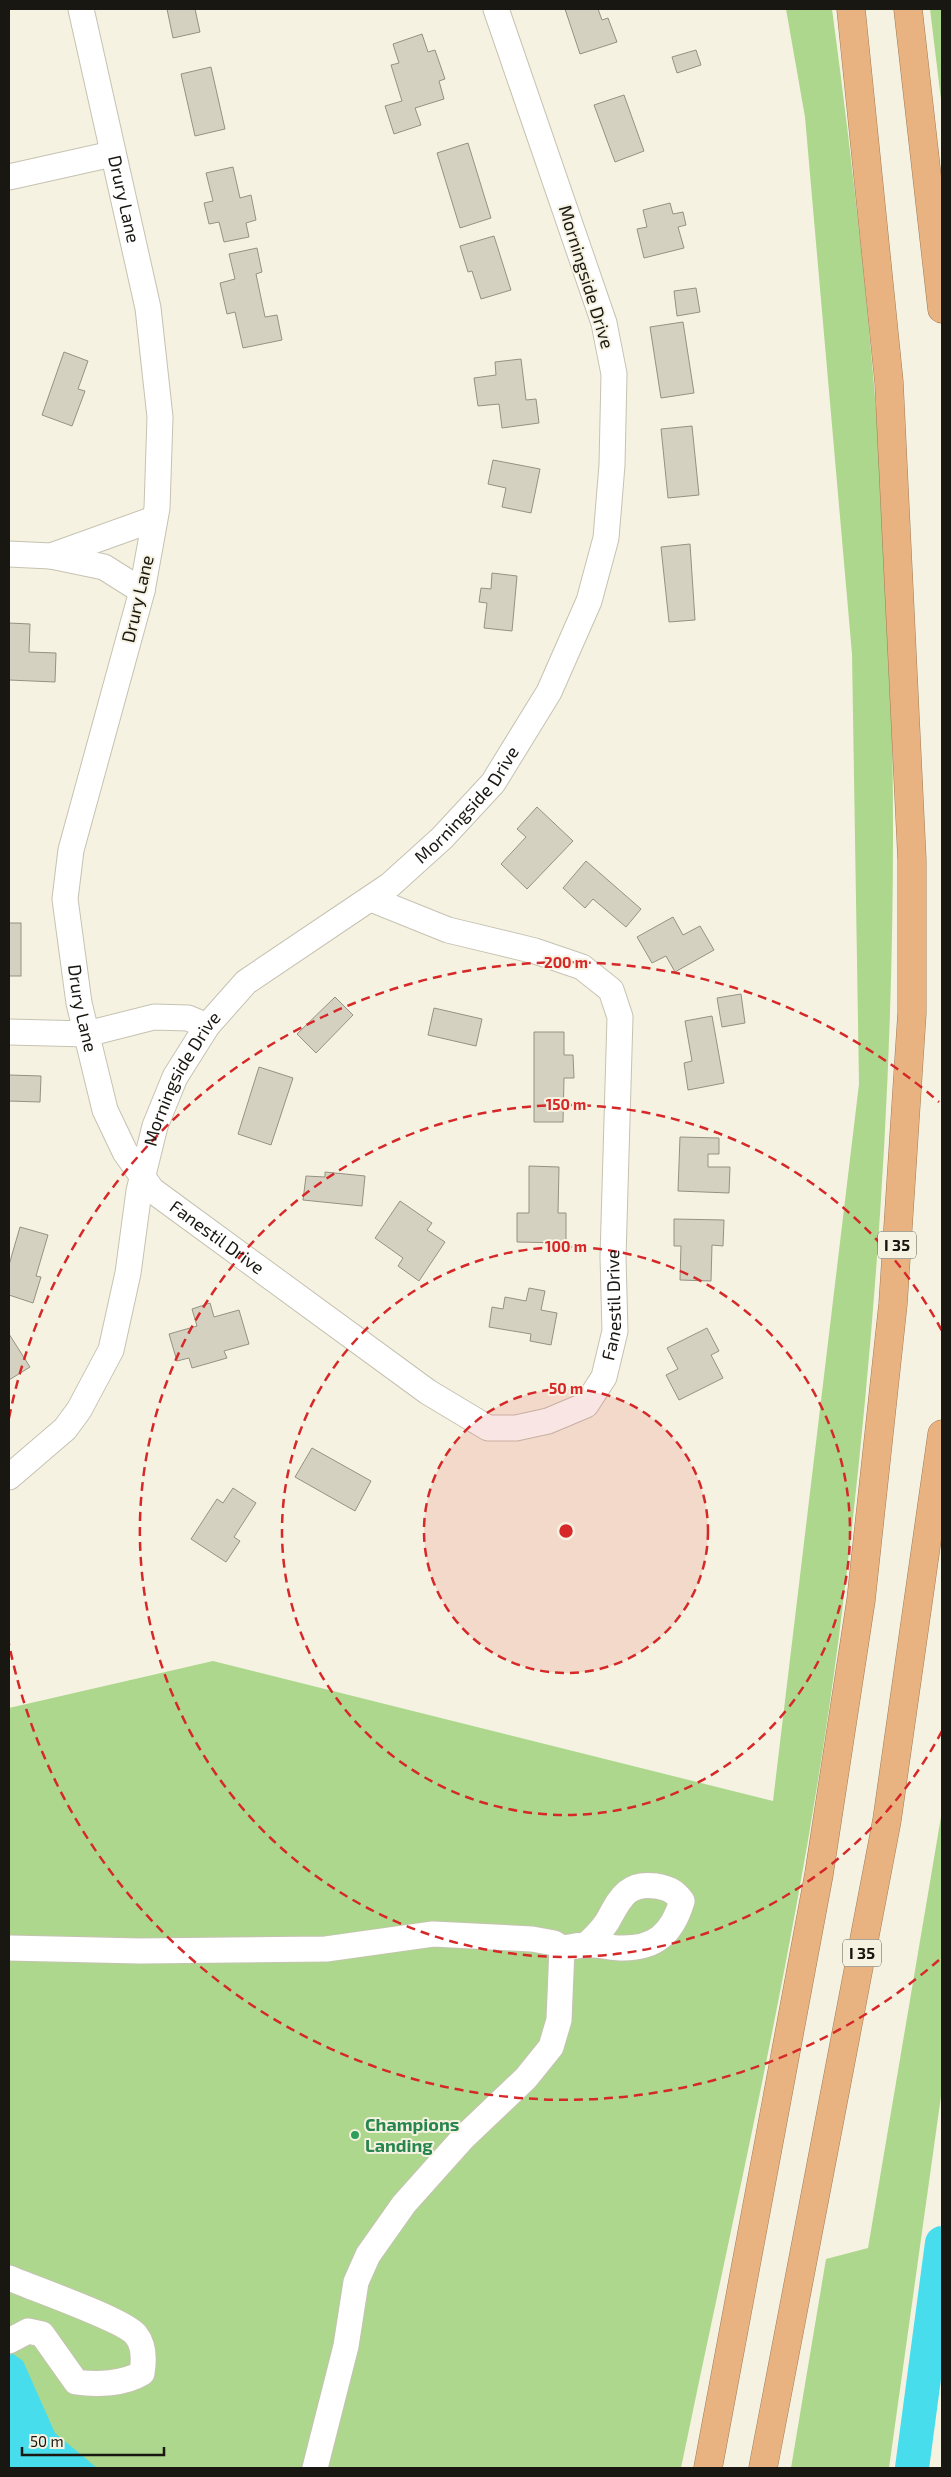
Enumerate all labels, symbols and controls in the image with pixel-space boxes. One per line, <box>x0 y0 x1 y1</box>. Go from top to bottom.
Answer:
street label: Drury Lane <box>104 153 145 245</box>
street label: Morningside Drive <box>555 202 619 351</box>
street label: Drury Lane <box>116 553 158 645</box>
street label: Morningside Drive <box>409 742 523 868</box>
text: 200 m <box>544 953 588 971</box>
street label: Drury Lane <box>64 963 103 1054</box>
street label: Morningside Drive <box>138 1006 225 1148</box>
text: 150 m <box>546 1095 586 1113</box>
street label: Fanestil Drive <box>166 1195 269 1278</box>
road number: I 35 <box>878 1232 916 1258</box>
text: 100 m <box>545 1237 587 1255</box>
street label: Fanestil Drive <box>596 1249 625 1362</box>
text: 50 m <box>549 1379 583 1397</box>
centre of rings <box>557 1522 575 1540</box>
road number: I 35 <box>843 1940 881 1966</box>
place label: Champions Landing <box>365 2113 459 2156</box>
marker: Champions Landing <box>349 2129 361 2141</box>
scale bar <box>22 2424 165 2456</box>
text: 50 m <box>30 2432 64 2450</box>

